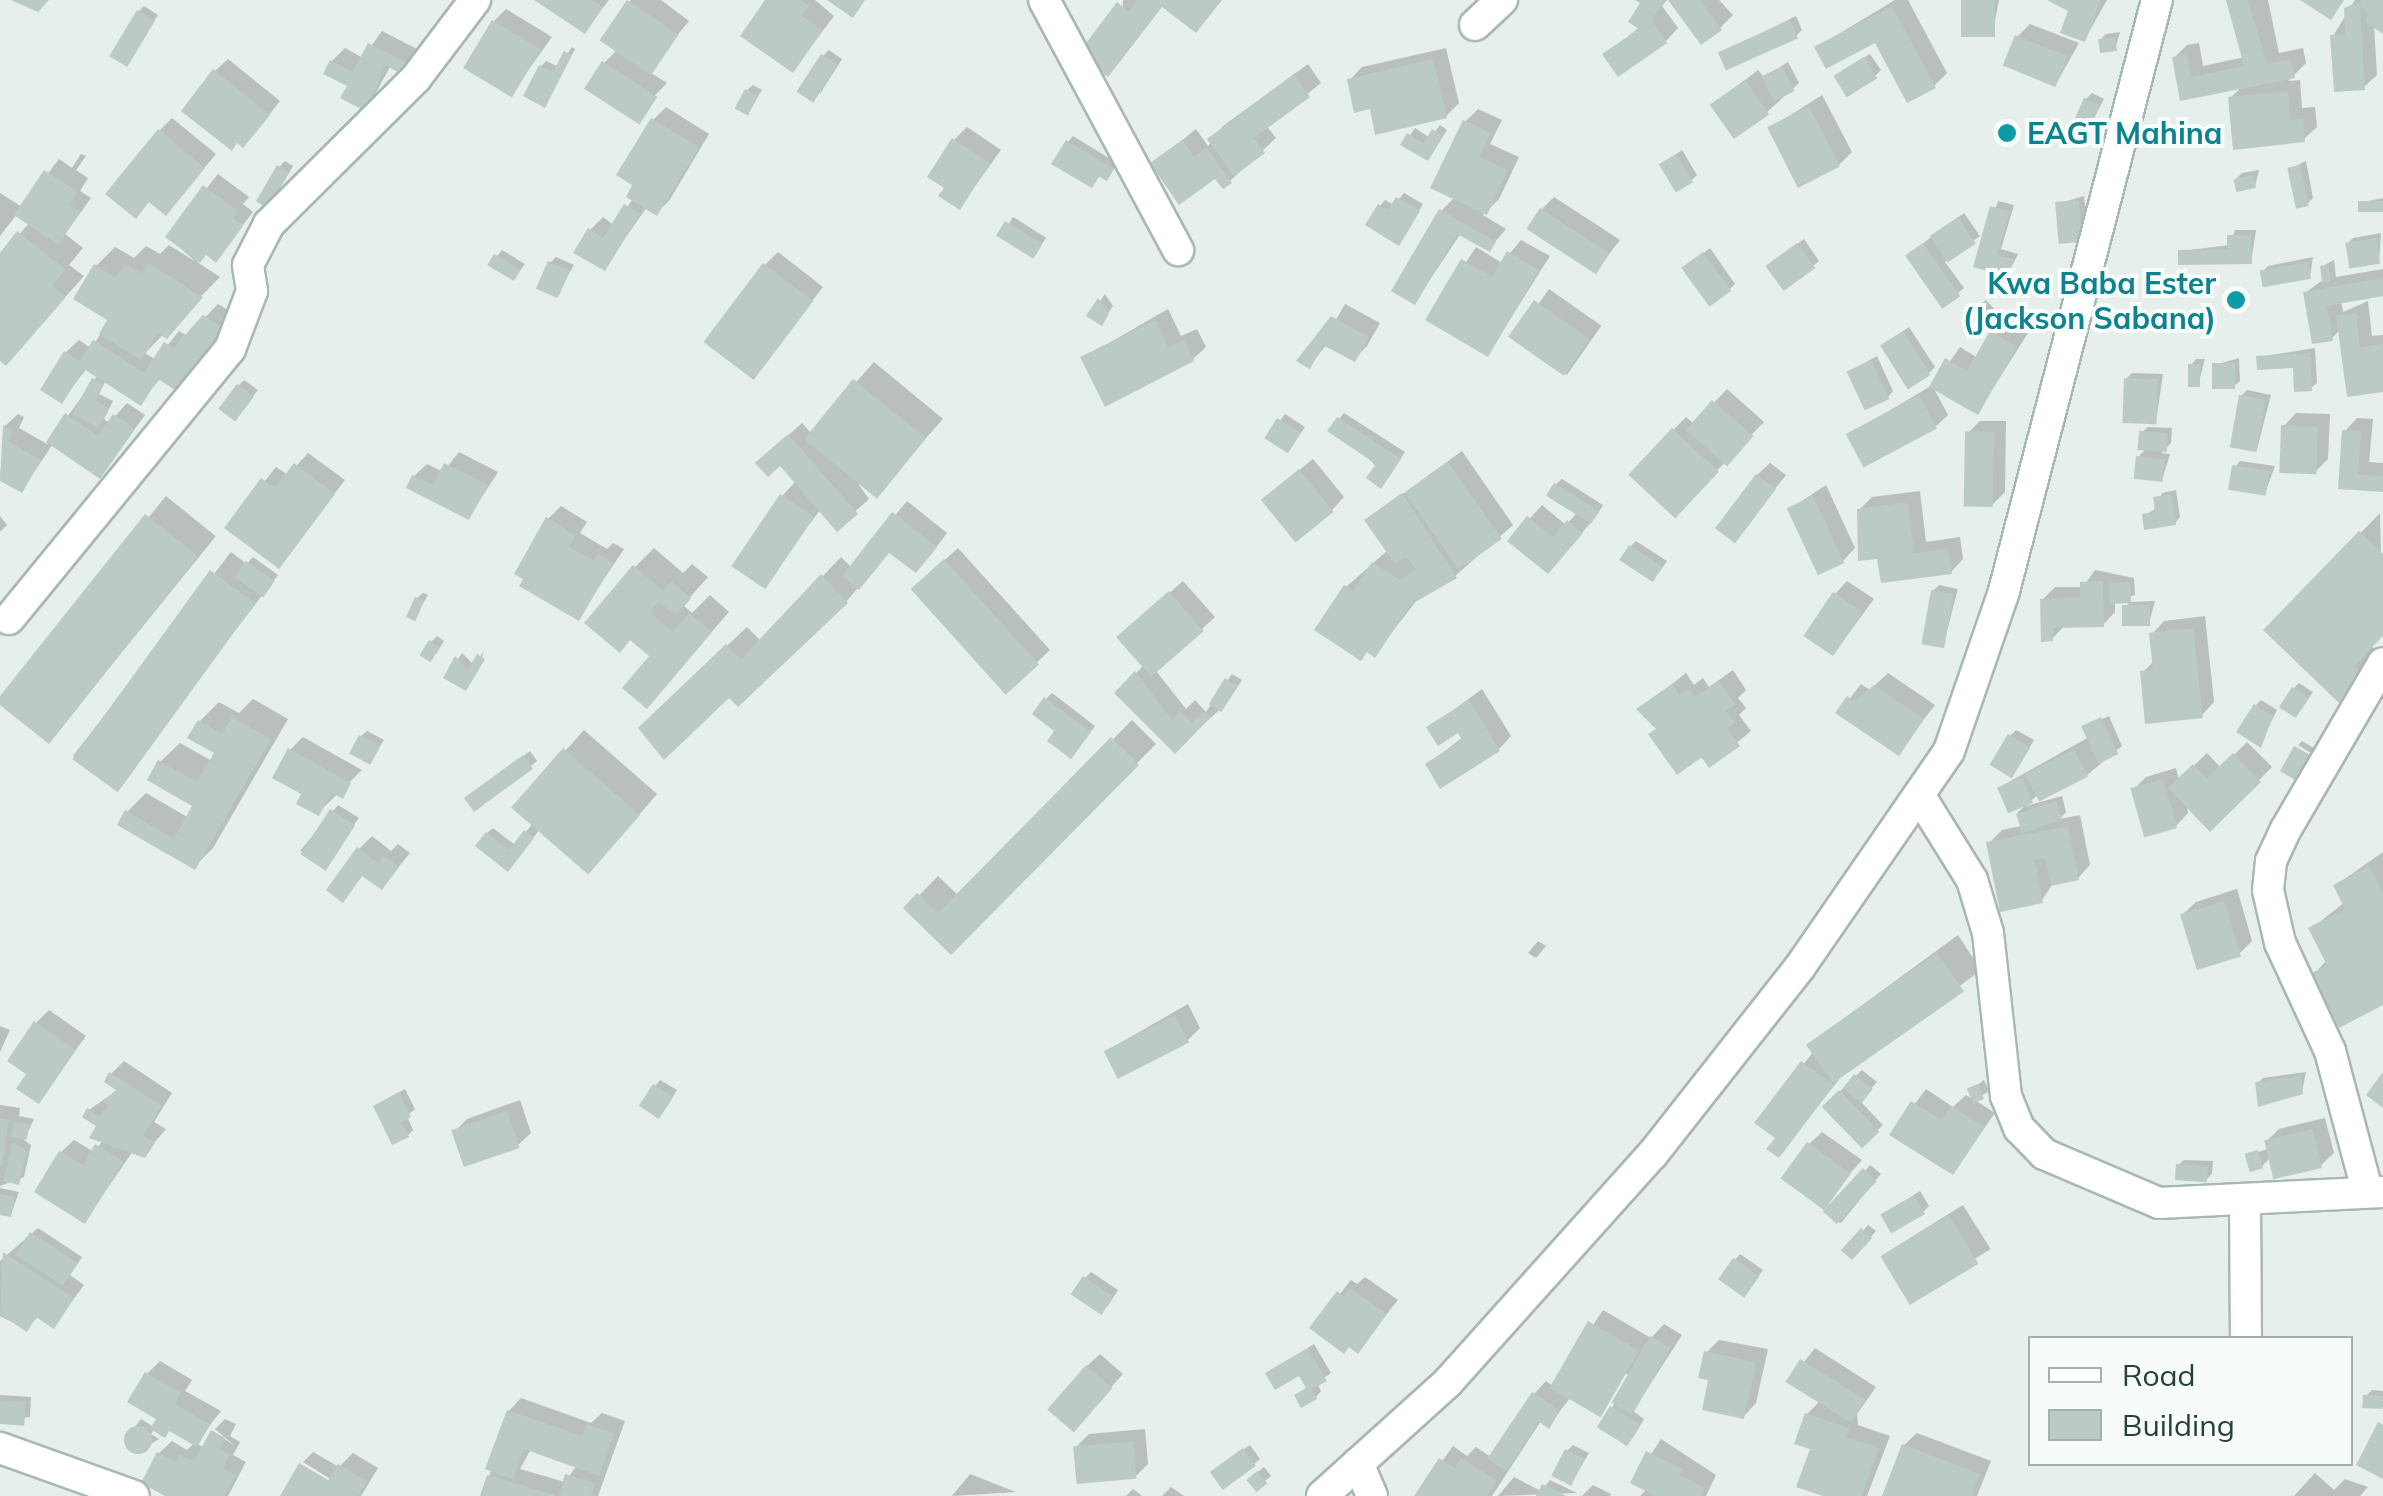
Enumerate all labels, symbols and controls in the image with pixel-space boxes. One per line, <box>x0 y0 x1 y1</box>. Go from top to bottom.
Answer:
place label: EAGT Mahina <box>2027 115 2222 151</box>
marker: EAGT Mahina <box>1996 122 2018 144</box>
place label: Kwa Baba Ester (Jackson Sabana) <box>1963 265 2216 336</box>
marker: Kwa Baba Ester (Jackson Sabana) <box>2225 289 2247 311</box>
legend <box>2028 1336 2353 1466</box>
text: Road <box>2122 1356 2196 1394</box>
text: Building <box>2122 1406 2235 1444</box>

